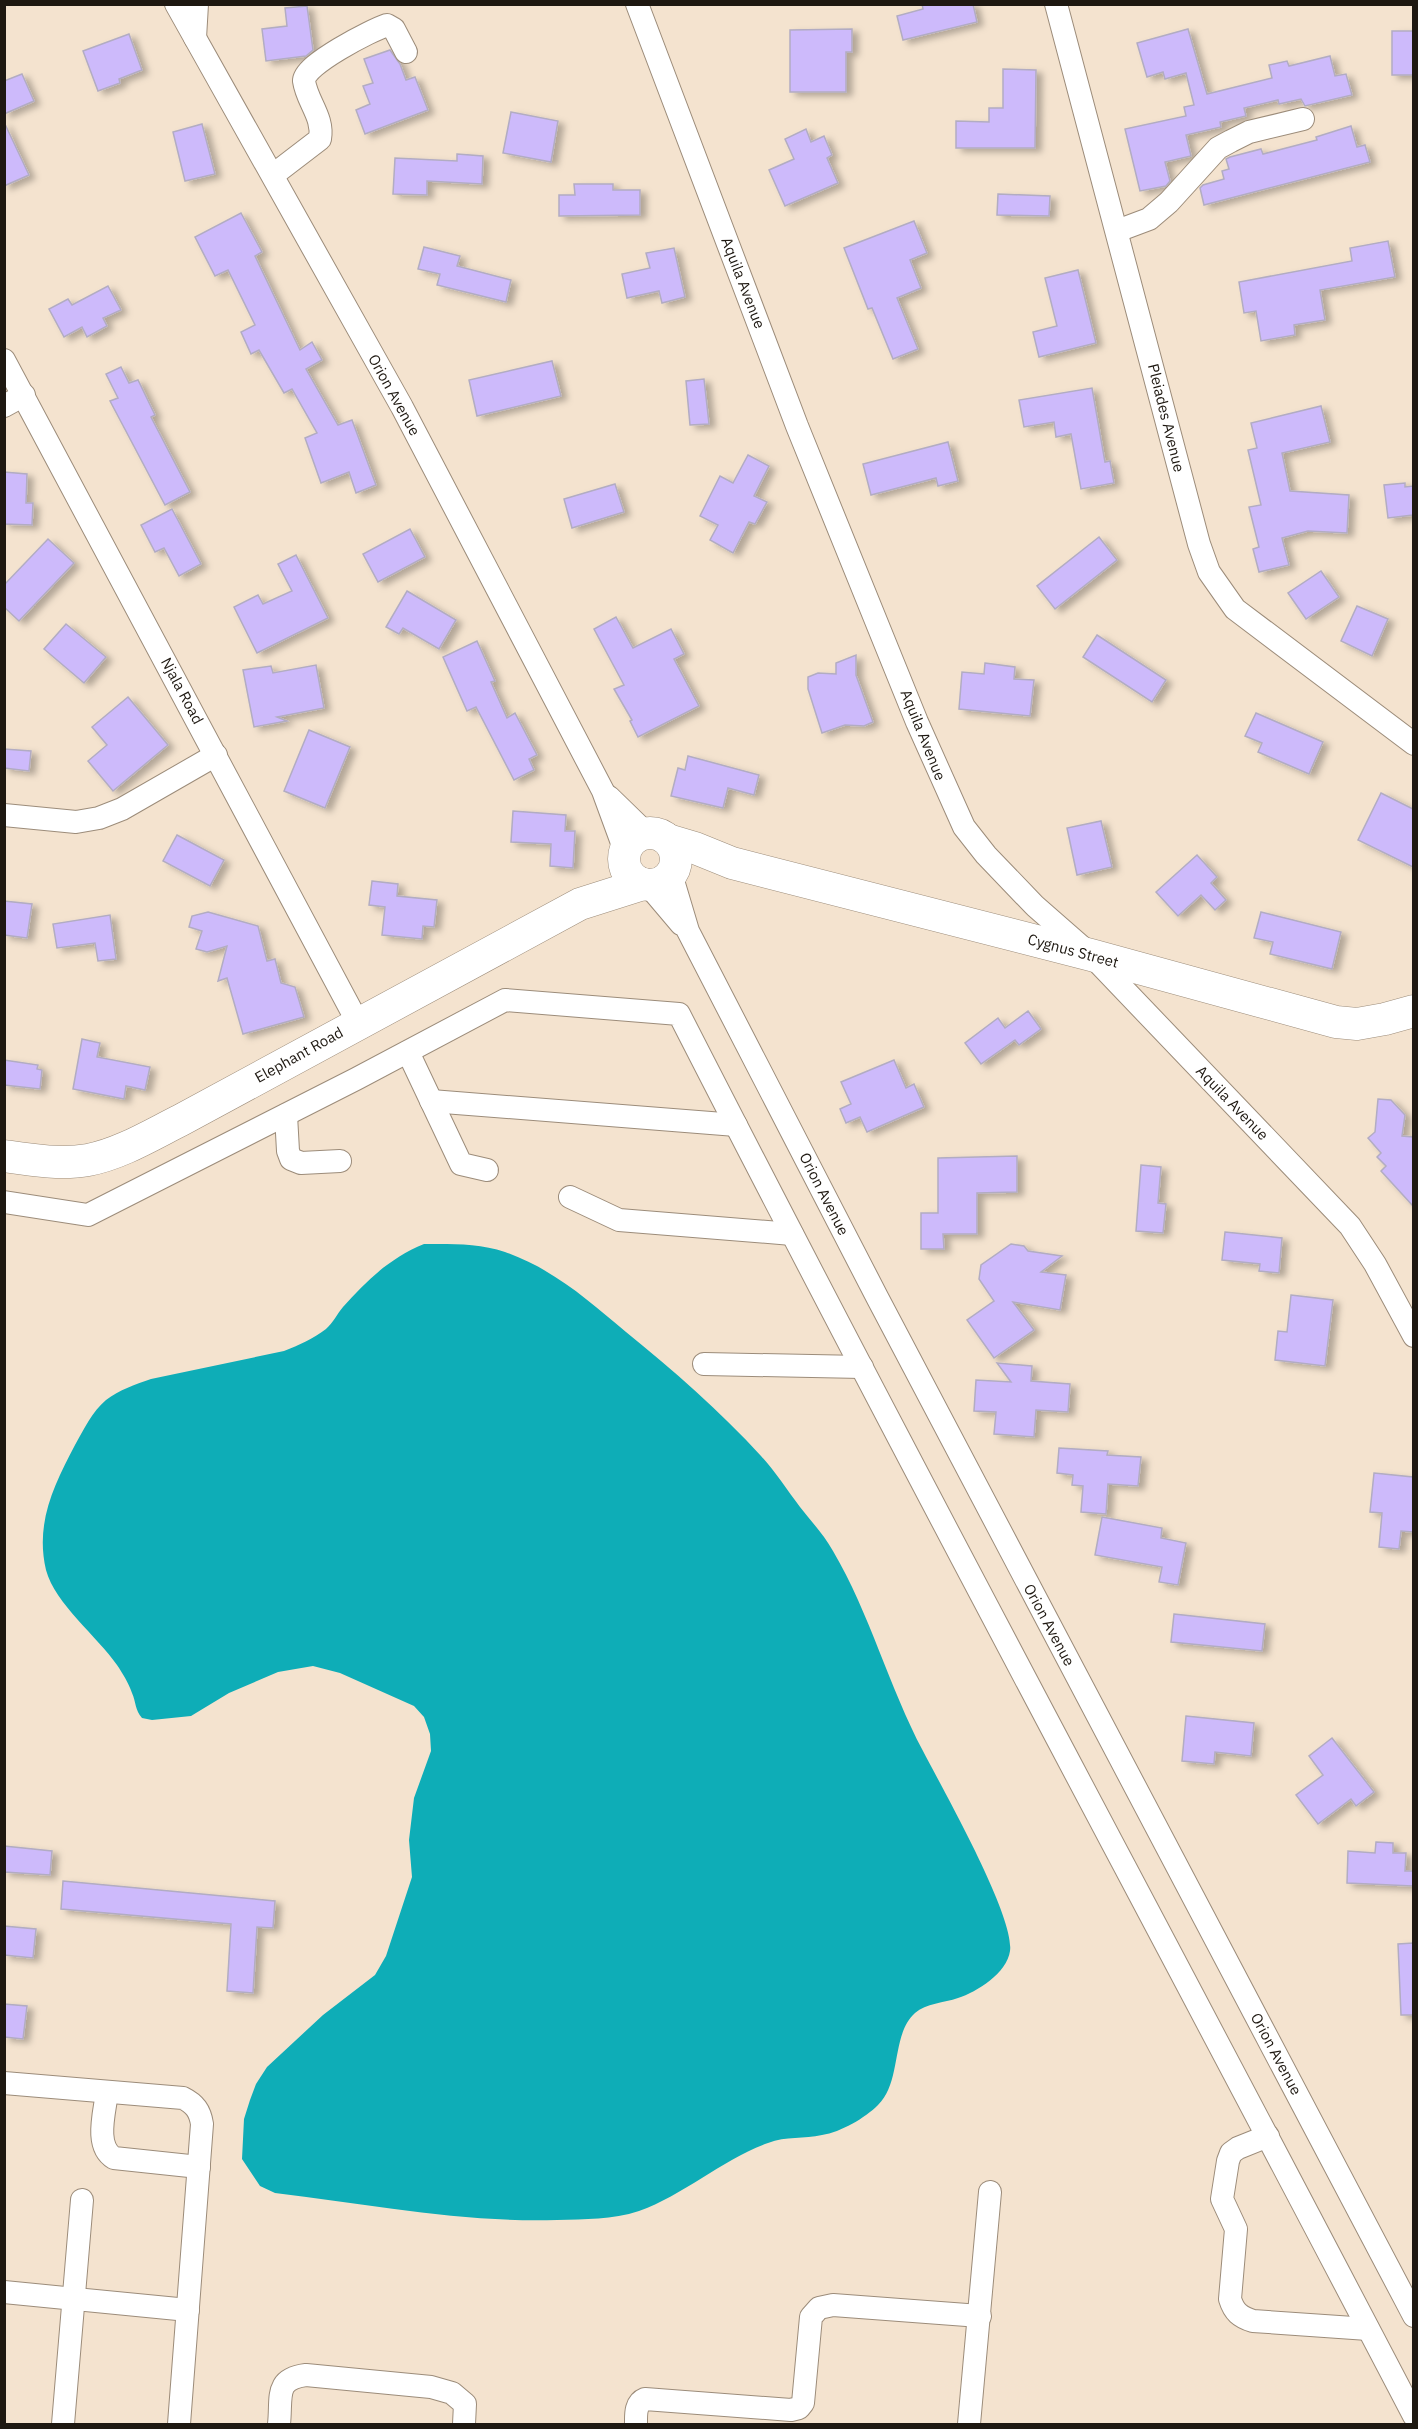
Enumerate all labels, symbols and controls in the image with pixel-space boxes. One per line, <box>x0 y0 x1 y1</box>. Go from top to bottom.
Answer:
street label: Aquila Avenue <box>717 234 770 331</box>
street label: Orion Avenue <box>364 351 425 439</box>
street label: Pleiades Avenue <box>1144 362 1189 474</box>
street label: Njala Road <box>157 654 208 727</box>
street label: Aquila Avenue <box>897 687 950 783</box>
street label: Cygnus Street <box>1026 929 1121 972</box>
street label: Elephant Road <box>251 1022 346 1087</box>
street label: Aquila Avenue <box>1192 1061 1273 1144</box>
street label: Orion Avenue <box>795 1149 853 1238</box>
street label: Orion Avenue <box>1020 1580 1079 1669</box>
street label: Orion Avenue <box>1247 2009 1306 2098</box>

